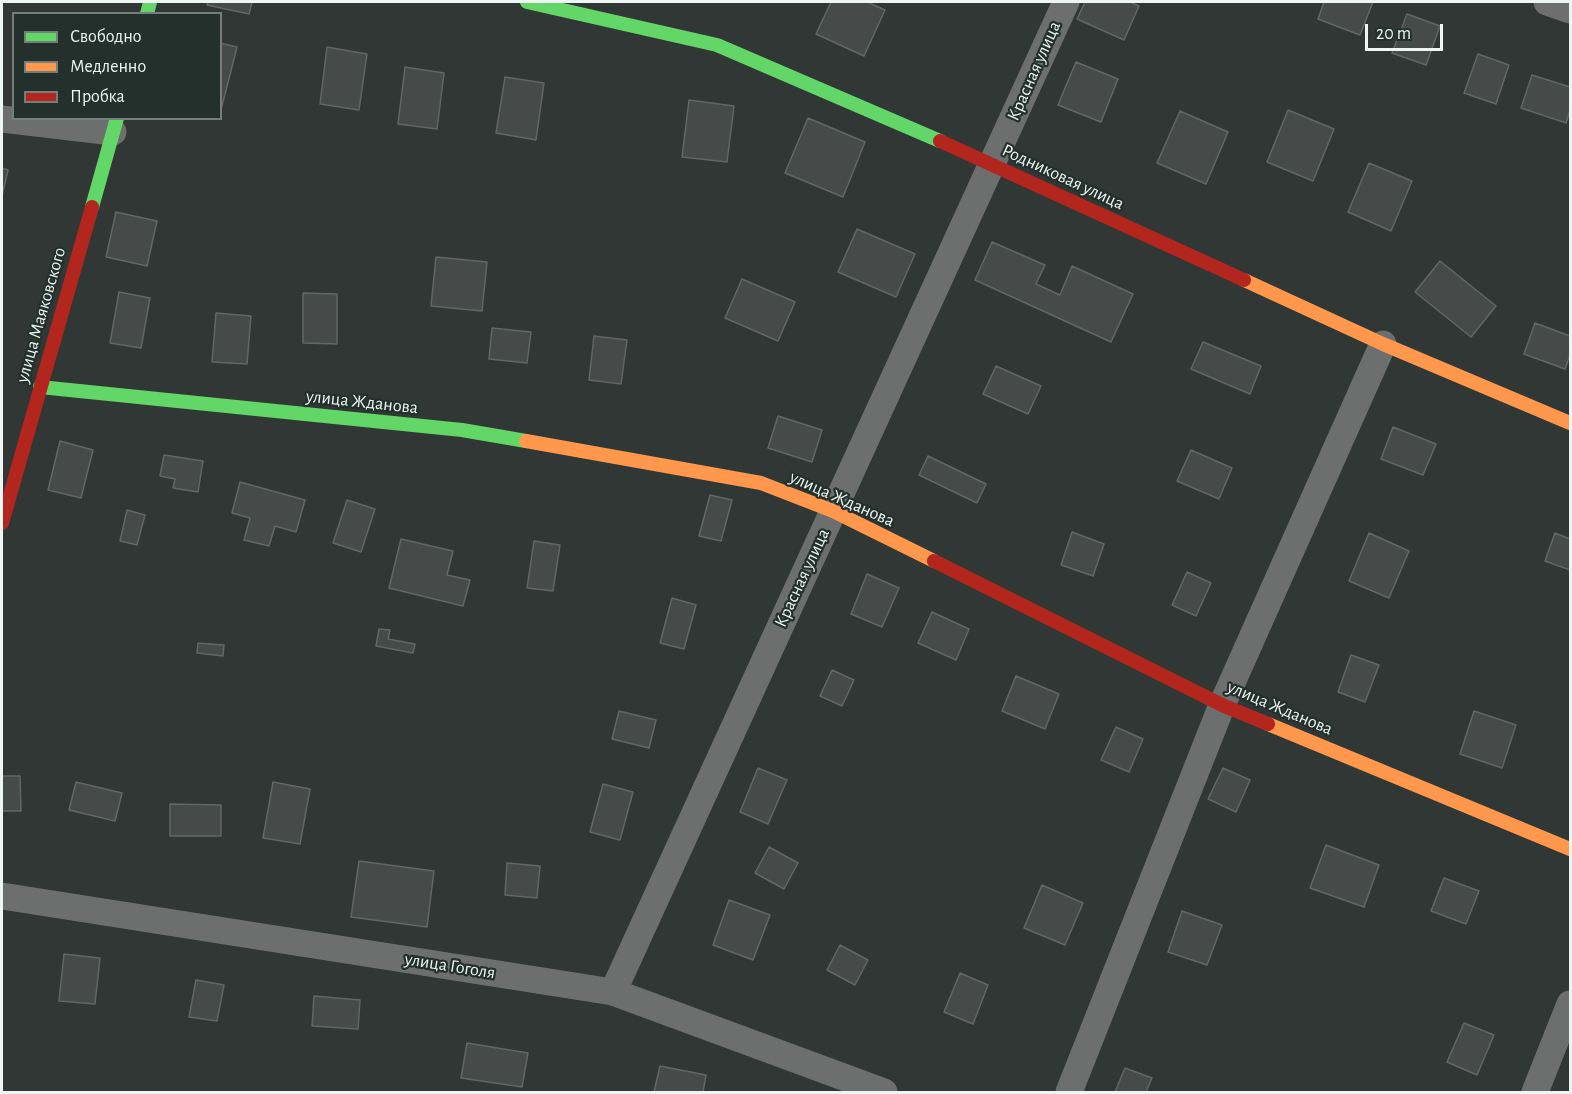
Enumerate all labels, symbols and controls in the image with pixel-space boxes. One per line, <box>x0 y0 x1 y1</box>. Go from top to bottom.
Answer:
legend <box>12 12 222 120</box>
scale bar <box>1368 12 1446 50</box>
street label: Красная улица <box>1002 18 1066 124</box>
text: 20 m <box>1376 25 1411 43</box>
text: Свободно <box>70 28 142 46</box>
text: Медленно <box>70 58 146 76</box>
text: Пробка <box>70 88 125 106</box>
street label: Родниковая улица <box>999 139 1127 215</box>
street label: улица Маяковского <box>11 245 71 385</box>
street label: улица Жданова <box>305 385 419 419</box>
street label: улица Жданова <box>786 466 898 532</box>
street label: Красная улица <box>770 525 834 631</box>
street label: улица Жданова <box>1224 676 1336 740</box>
street label: улица Гоголя <box>403 948 497 984</box>

